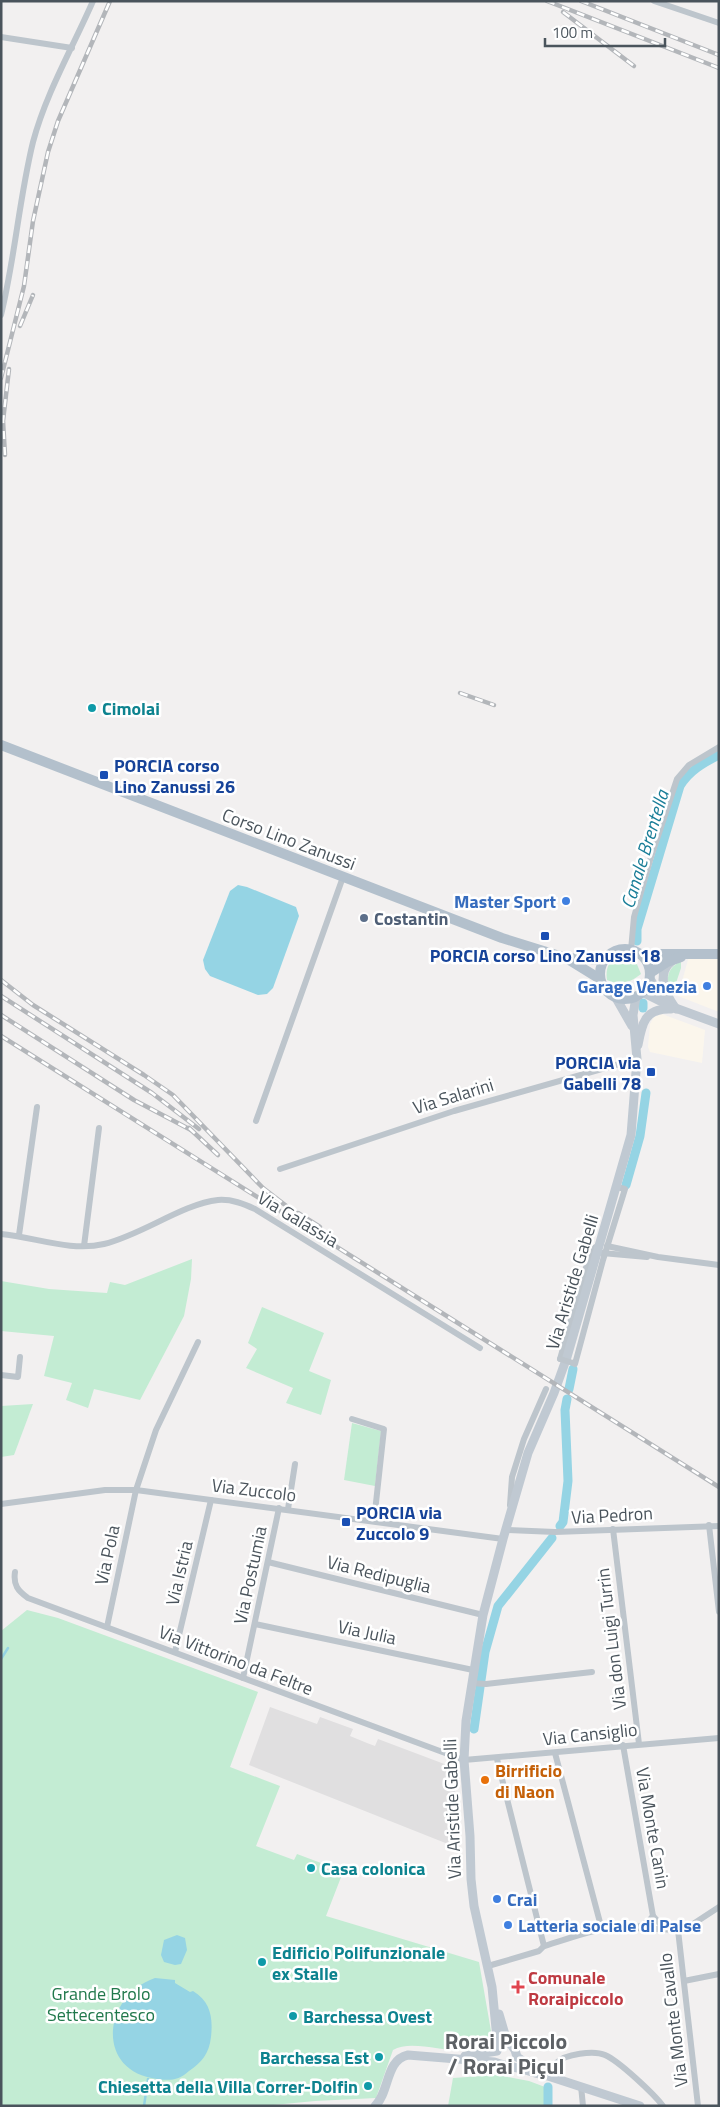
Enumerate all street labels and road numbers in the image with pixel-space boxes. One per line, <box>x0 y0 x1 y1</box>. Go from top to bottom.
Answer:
street label: Corso Lino Zanussi <box>218 801 360 877</box>
street label: Via Salarini <box>409 1071 497 1121</box>
street label: Via Galassia <box>252 1184 344 1254</box>
street label: Via Aristide Gabelli <box>539 1211 605 1353</box>
street label: Via Zuccolo <box>210 1471 298 1509</box>
street label: Via Pedron <box>570 1499 654 1531</box>
street label: Via Pola <box>87 1523 127 1587</box>
street label: Via Postumia <box>226 1523 274 1627</box>
street label: Via Istria <box>158 1538 200 1608</box>
street label: Via Redipuglia <box>324 1548 434 1600</box>
street label: Via don Luigi Turrin <box>589 1567 633 1711</box>
street label: Via Julia <box>335 1613 399 1651</box>
street label: Via Vittorino da Feltre <box>155 1618 317 1702</box>
street label: Via Cansiglio <box>541 1716 639 1752</box>
street label: Via Aristide Gabelli <box>436 1738 468 1880</box>
street label: Via Monte Canin <box>629 1765 677 1891</box>
street label: Via Monte Cavallo <box>651 1951 695 2089</box>

